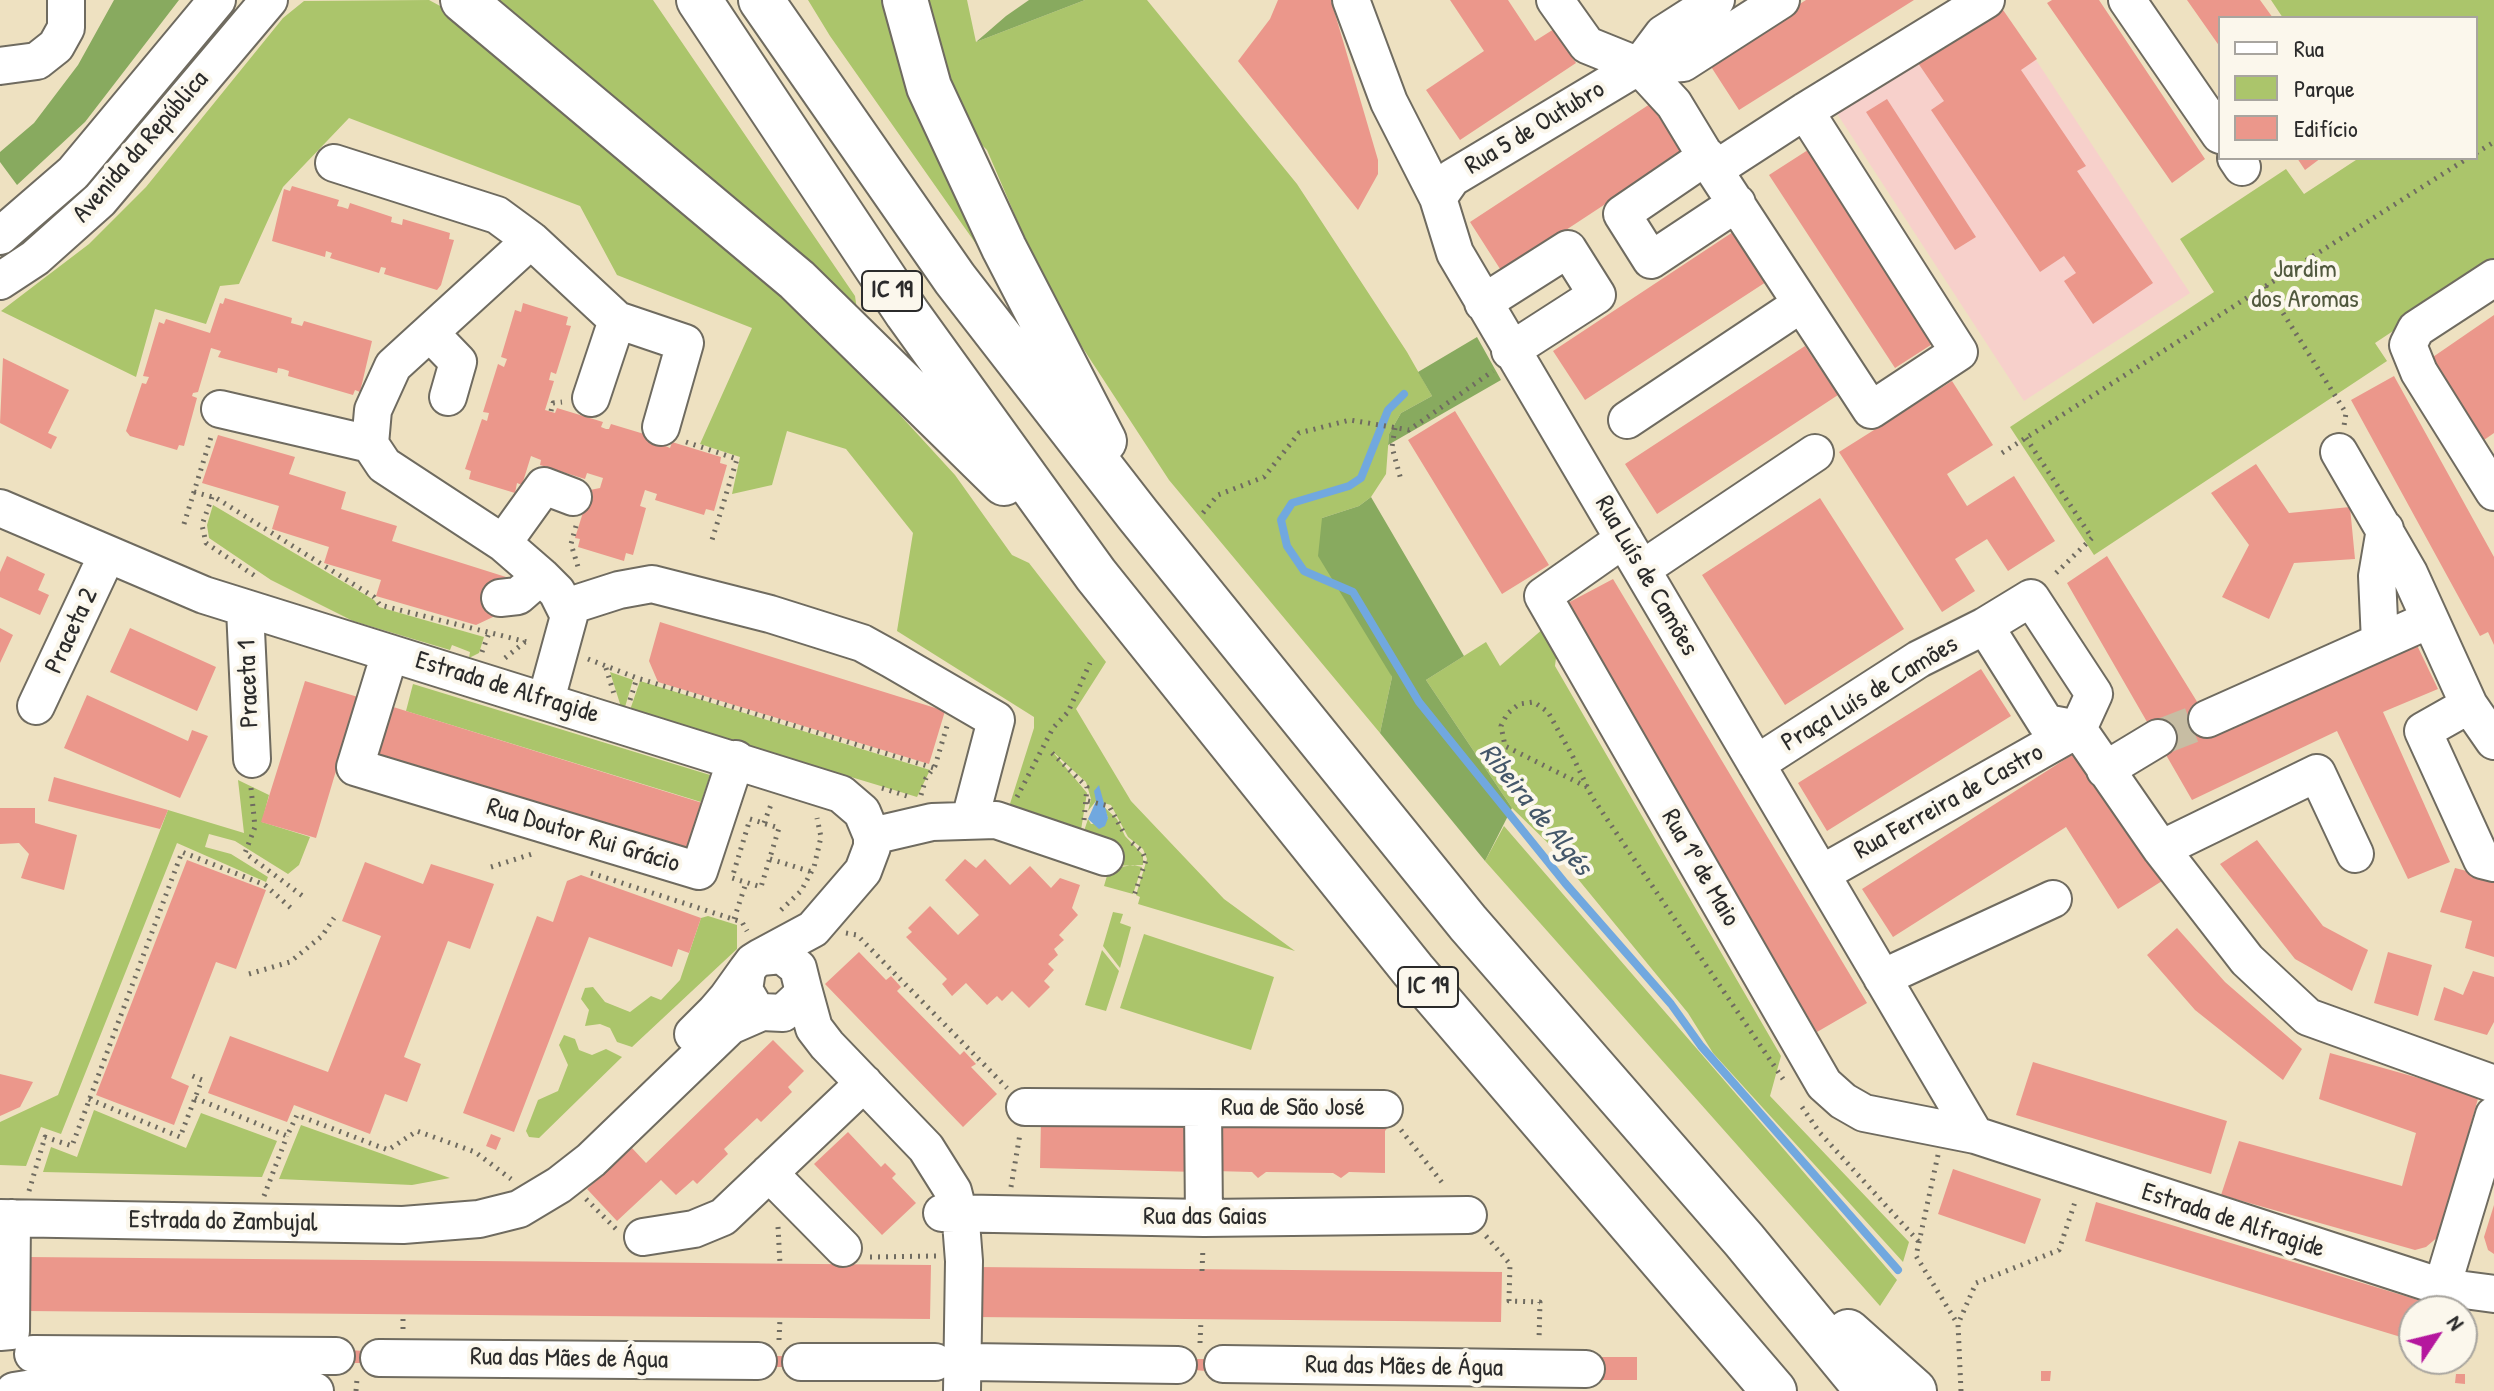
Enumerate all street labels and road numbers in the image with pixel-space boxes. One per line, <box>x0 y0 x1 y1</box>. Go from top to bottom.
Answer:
street label: Avenida da República <box>67 65 215 229</box>
street label: Rua 5 de Outubro <box>1460 74 1610 182</box>
road number: IC 19 <box>862 271 922 311</box>
street label: Rua Luís de Camões <box>1588 490 1704 662</box>
street label: Praceta 2 <box>39 583 105 679</box>
street label: Praça Luís de Camões <box>1776 629 1964 759</box>
street label: Praceta 1 <box>232 640 266 728</box>
street label: Estrada de Alfragide <box>411 645 603 731</box>
street label: Rua Ferreira de Castro <box>1849 737 2049 867</box>
street label: Rua Doutor Rui Grácio <box>483 792 683 880</box>
street label: Rua 1º de Maio <box>1654 804 1746 932</box>
road number: IC 19 <box>1398 967 1458 1007</box>
street label: Rua de São José <box>1221 1092 1365 1124</box>
street label: Estrada de Alfragide <box>2138 1177 2328 1265</box>
street label: Rua das Gaias <box>1143 1201 1267 1233</box>
street label: Estrada do Zambujal <box>128 1205 318 1239</box>
street label: Rua das Mães de Água <box>470 1342 668 1376</box>
street label: Rua das Mães de Água <box>1305 1350 1503 1384</box>

